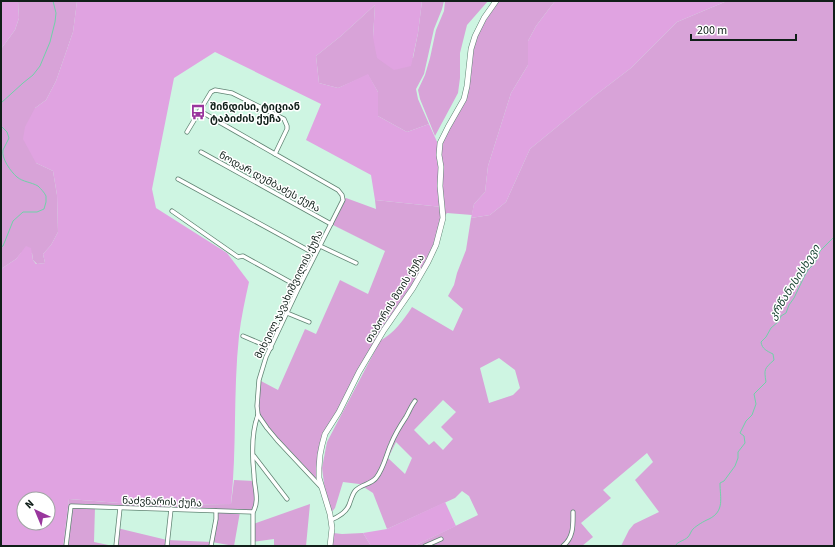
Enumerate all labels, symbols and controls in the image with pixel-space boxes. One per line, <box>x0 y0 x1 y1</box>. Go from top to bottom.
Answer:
scale bar <box>691 16 796 42</box>
text: 200 m <box>697 22 727 39</box>
place label: შინდისი, ტიციან ტაბიძის ქუჩა <box>210 100 300 126</box>
bus stop icon: შინდისი, ტიციან ტაბიძის ქუჩა <box>189 103 207 121</box>
street label: ნოდარ დუმბაძეს ქუჩა <box>216 148 323 216</box>
street label: მიხეილ ჯავახიშვილის ქუჩა <box>252 228 326 361</box>
water label: კრწანისისხევი <box>765 241 824 323</box>
street label: თაბორის მთის ქუჩა <box>362 251 428 346</box>
north arrow <box>16 491 56 531</box>
street label: ნაძვნარის ქუჩა <box>122 494 202 510</box>
text: N <box>22 496 37 512</box>

